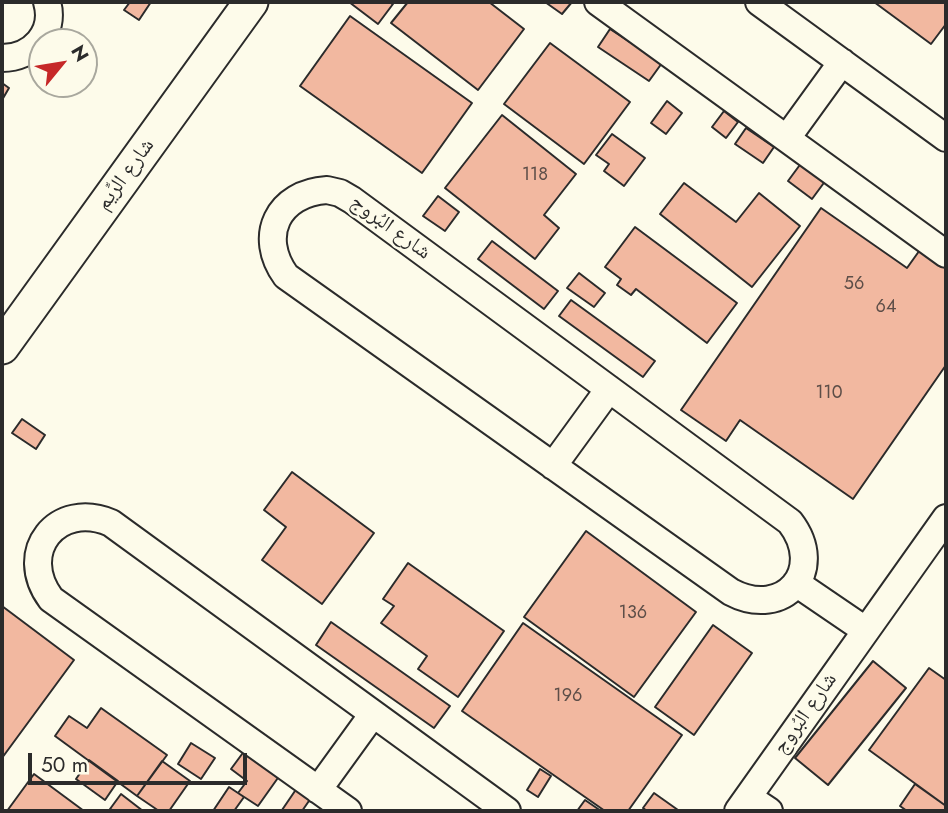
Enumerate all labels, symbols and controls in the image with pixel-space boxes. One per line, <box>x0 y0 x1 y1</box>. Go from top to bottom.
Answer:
north arrow <box>28 28 98 98</box>
text: N <box>64 40 95 67</box>
street label: شارع الرِّيم <box>92 134 160 216</box>
house number: 118 <box>522 165 548 187</box>
street label: شارع البُروج <box>345 190 435 266</box>
house number: 56 <box>844 274 864 296</box>
house number: 64 <box>876 297 896 319</box>
house number: 110 <box>816 383 842 405</box>
house number: 136 <box>619 603 647 625</box>
street label: شارع البُروج <box>769 668 843 760</box>
house number: 196 <box>554 686 582 708</box>
scale bar <box>32 740 250 784</box>
text: 50 m <box>41 750 88 780</box>

